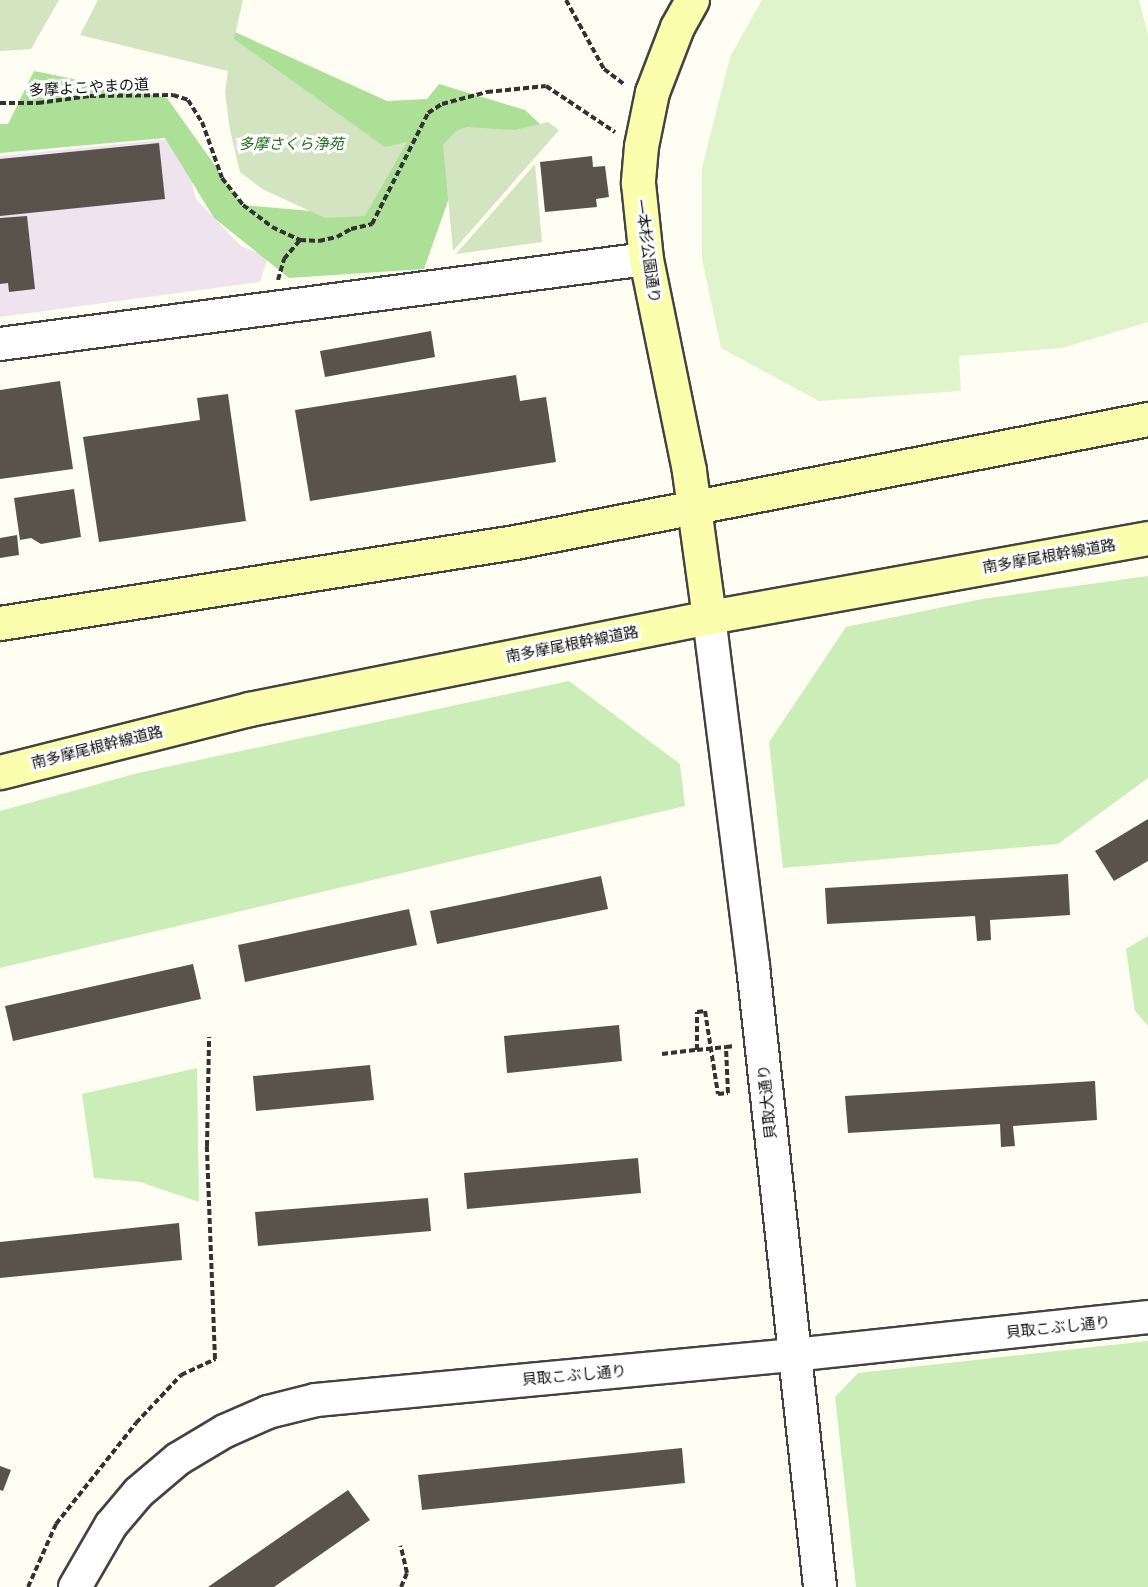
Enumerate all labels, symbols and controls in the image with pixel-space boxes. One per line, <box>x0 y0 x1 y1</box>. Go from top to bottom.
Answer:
street label: 多摩よこやまの道 <box>29 75 149 99</box>
park label: 多摩さくら浄苑 <box>239 135 343 153</box>
street label: 一本杉公園通り <box>632 198 664 304</box>
street label: 南多摩尾根幹線道路 <box>981 535 1117 577</box>
street label: 南多摩尾根幹線道路 <box>504 622 640 666</box>
street label: 南多摩尾根幹線道路 <box>29 722 165 772</box>
street label: 貝取大通り <box>754 1064 780 1140</box>
street label: 貝取こぶし通り <box>1005 1313 1111 1341</box>
street label: 貝取こぶし通り <box>521 1361 627 1389</box>

